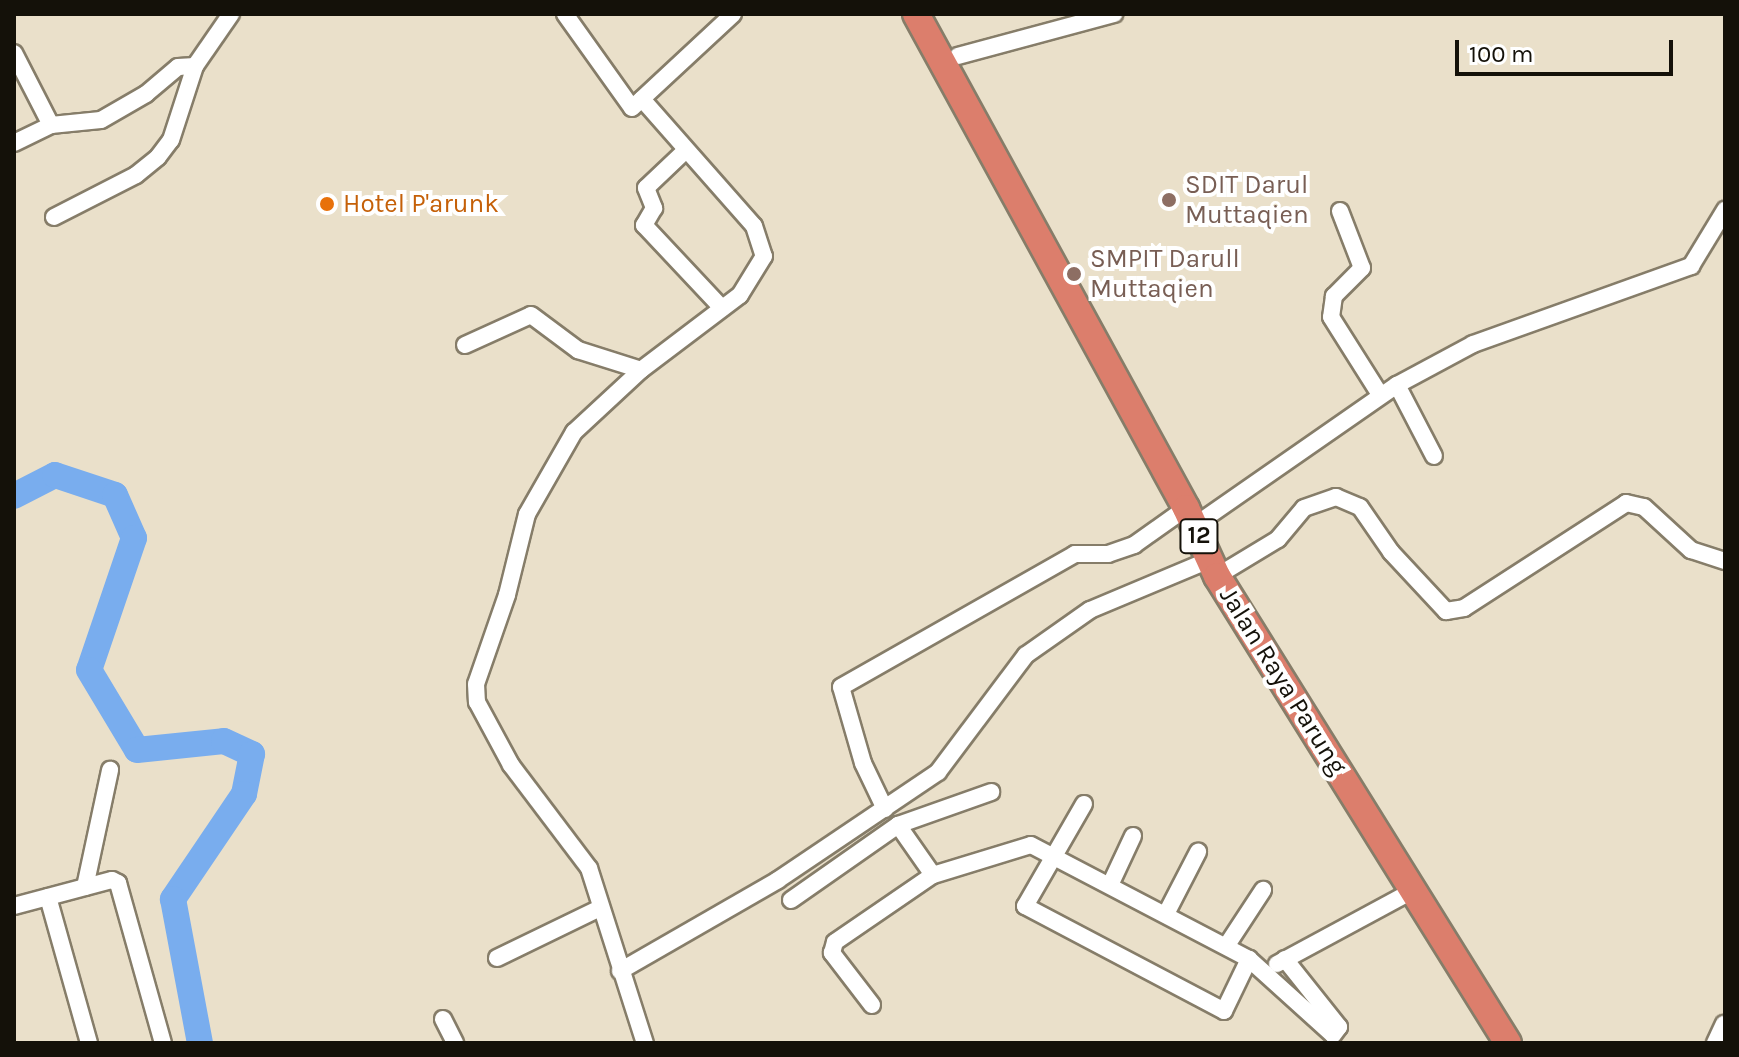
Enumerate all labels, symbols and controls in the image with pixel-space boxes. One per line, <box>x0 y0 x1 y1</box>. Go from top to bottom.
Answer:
scale bar <box>1459 24 1677 74</box>
text: 100 m <box>1469 40 1534 68</box>
place label: SDIT Darul Muttaqien <box>1185 169 1309 230</box>
place label: Hotel P'arunk <box>343 188 499 220</box>
marker: SDIT Darul Muttaqien <box>1160 191 1178 209</box>
marker: Hotel P'arunk <box>318 195 336 213</box>
place label: SMPIT Darull Muttaqien <box>1090 243 1240 304</box>
marker: SMPIT Darull Muttaqien <box>1065 265 1083 283</box>
road number: 12 <box>1179 516 1219 556</box>
street label: Jalan Raya Parung <box>1213 581 1353 781</box>

